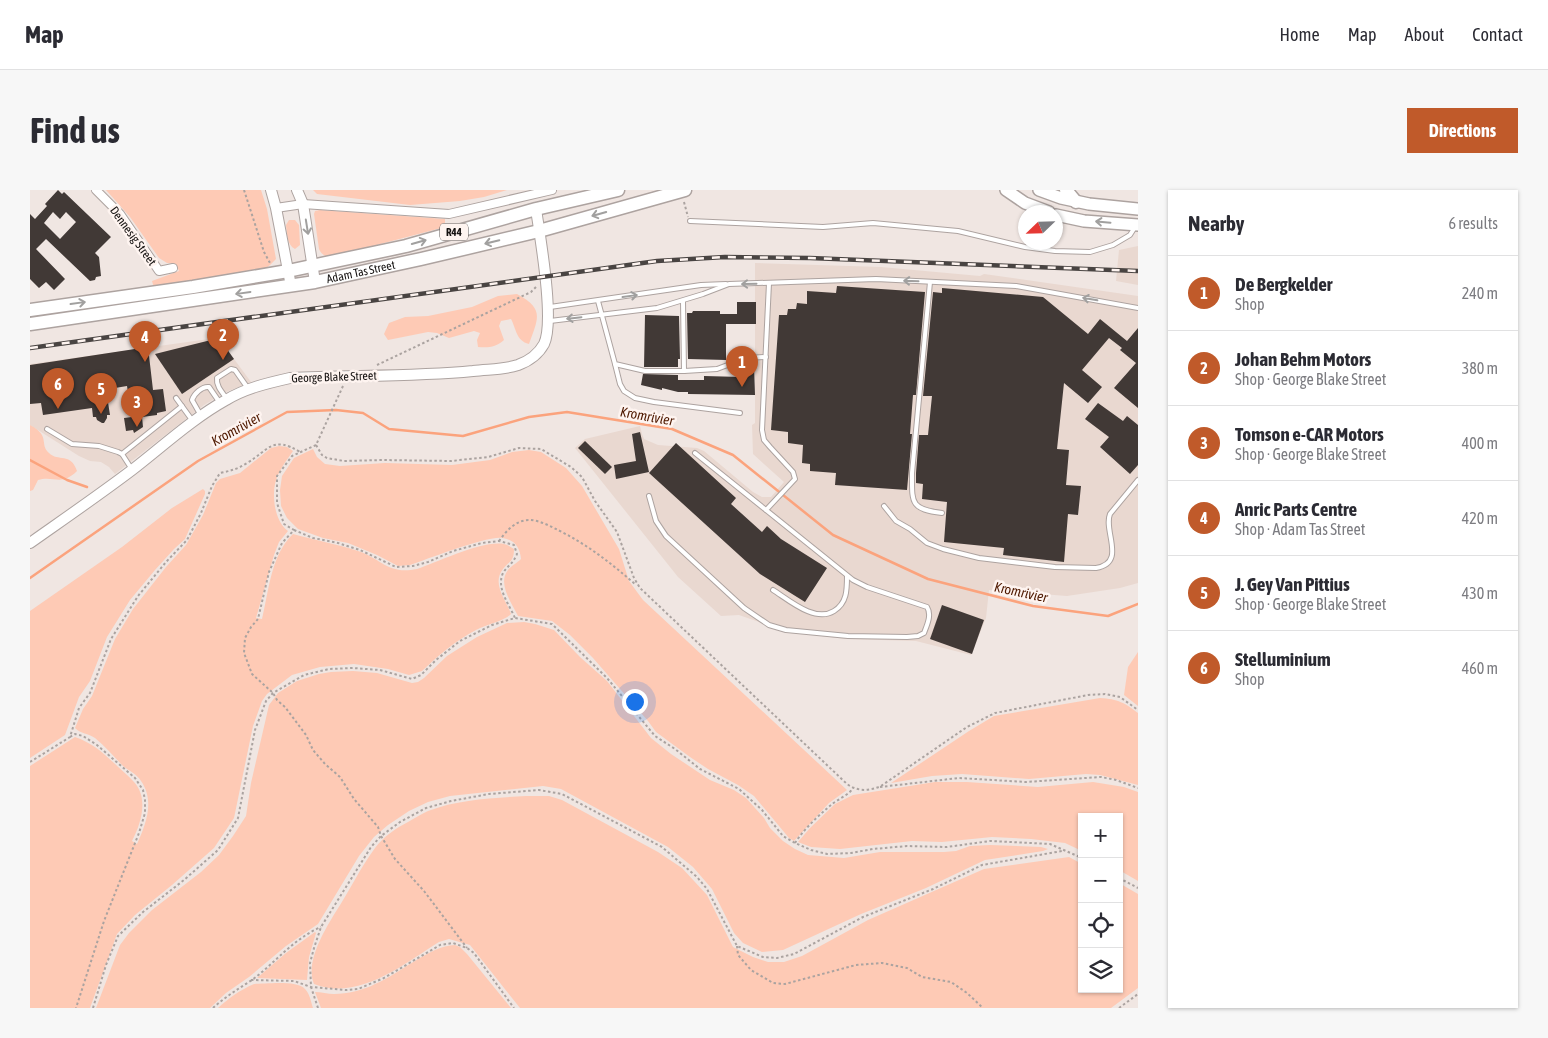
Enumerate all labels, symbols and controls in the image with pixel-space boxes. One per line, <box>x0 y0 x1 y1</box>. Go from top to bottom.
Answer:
text: Map <box>25 21 64 48</box>
text: Home <box>1280 24 1320 45</box>
text: Map <box>1348 24 1377 45</box>
text: About <box>1405 24 1444 45</box>
text: Contact <box>1472 24 1523 45</box>
button: Directions <box>1407 108 1518 153</box>
text: Find us <box>30 110 120 150</box>
street label: Dennesig Street <box>107 204 159 269</box>
north arrow <box>1018 205 1063 250</box>
one-way arrow <box>591 210 607 220</box>
text: Nearby <box>1188 211 1244 235</box>
text: 6 results <box>1448 214 1498 232</box>
one-way arrow <box>1095 218 1111 227</box>
one-way arrow <box>302 219 312 235</box>
road number: R44 <box>440 224 468 241</box>
one-way arrow <box>411 237 427 247</box>
one-way arrow <box>484 238 500 247</box>
street label: Adam Tas Street <box>325 258 397 286</box>
text: De Bergkelder <box>1235 273 1332 295</box>
one-way arrow <box>904 276 920 285</box>
one-way arrow <box>741 279 758 289</box>
text: 1 <box>1200 284 1208 302</box>
text: 240 m <box>1462 284 1498 302</box>
one-way arrow <box>235 288 251 298</box>
one-way arrow <box>622 290 638 300</box>
one-way arrow <box>1082 294 1098 304</box>
text: Shop <box>1235 295 1265 313</box>
one-way arrow <box>70 298 86 308</box>
one-way arrow <box>566 313 582 323</box>
pin: 2 <box>207 319 239 360</box>
pin: 4 <box>129 321 161 362</box>
pin: 1 <box>726 346 758 387</box>
text: Johan Behm Motors <box>1235 348 1371 370</box>
text: 2 <box>1200 359 1208 377</box>
text: 380 m <box>1462 359 1498 377</box>
pin: 6 <box>42 368 74 409</box>
street label: George Blake Street <box>291 368 378 385</box>
text: Shop · George Blake Street <box>1235 370 1386 388</box>
pin: 5 <box>85 373 117 414</box>
pin: 3 <box>121 386 153 427</box>
water label: Kromrivier <box>619 403 676 429</box>
water label: Kromrivier <box>208 408 264 449</box>
text: Tomson e-CAR Motors <box>1235 423 1384 445</box>
text: 3 <box>1200 434 1208 452</box>
text: 400 m <box>1462 434 1498 452</box>
text: Shop · George Blake Street <box>1235 445 1386 463</box>
text: Anric Parts Centre <box>1235 498 1357 520</box>
text: 4 <box>1200 509 1208 527</box>
text: 420 m <box>1462 509 1498 527</box>
text: Shop · Adam Tas Street <box>1235 520 1365 538</box>
text: J. Gey Van Pittius <box>1235 573 1350 595</box>
water label: Kromrivier <box>993 579 1050 606</box>
text: 5 <box>1200 584 1208 602</box>
text: 430 m <box>1462 584 1498 602</box>
text: Shop · George Blake Street <box>1235 595 1386 613</box>
text: Stelluminium <box>1235 648 1331 670</box>
text: 6 <box>1200 659 1208 677</box>
text: 460 m <box>1462 659 1498 677</box>
text: Shop <box>1235 670 1265 688</box>
your location <box>622 689 648 715</box>
map controls <box>1078 813 1123 993</box>
button: + <box>1078 813 1123 858</box>
button: − <box>1078 858 1123 903</box>
button: locate <box>1078 903 1123 948</box>
button: layers <box>1078 948 1123 993</box>

